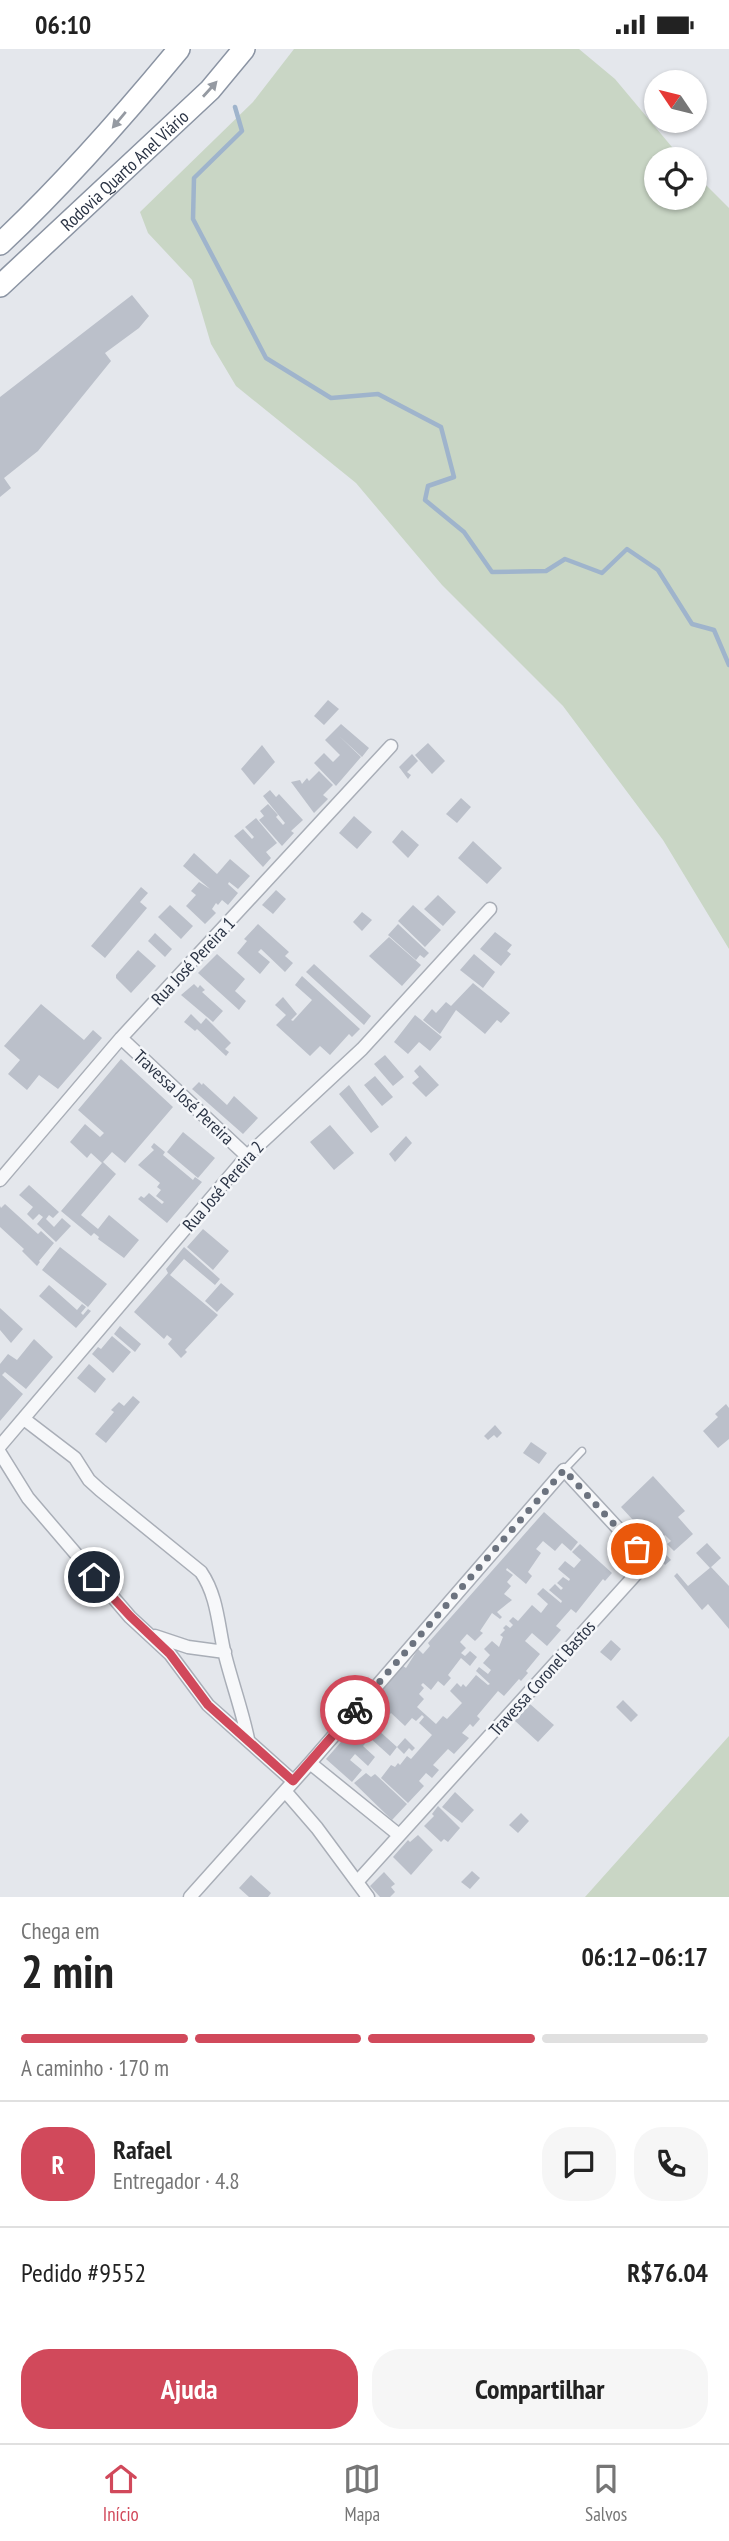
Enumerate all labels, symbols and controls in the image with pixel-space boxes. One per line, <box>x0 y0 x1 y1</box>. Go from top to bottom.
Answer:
text: 06:10 <box>35 8 91 41</box>
north arrow <box>644 70 707 133</box>
map controls <box>644 70 707 210</box>
one-way arrow <box>202 81 218 98</box>
street label: Rodovia Quarto Anel Viário <box>55 105 193 235</box>
one-way arrow <box>112 110 127 128</box>
button: locate <box>644 147 707 210</box>
street label: Rua José Pereira 1 <box>146 912 240 1010</box>
street label: Travessa José Pereira <box>129 1045 239 1149</box>
street label: Rua José Pereira 2 <box>177 1136 269 1236</box>
pin <box>607 1519 667 1579</box>
icon: bag <box>618 1530 656 1568</box>
pin <box>64 1547 124 1607</box>
icon: home <box>75 1558 113 1596</box>
street label: Travessa Coronel Bastos <box>484 1615 600 1741</box>
courier <box>320 1675 390 1745</box>
icon: bike <box>336 1691 374 1729</box>
text: Chega em <box>21 1916 99 1945</box>
text: 06:12–06:17 <box>581 1940 708 1973</box>
text: 2 min <box>21 1941 114 2001</box>
text: A caminho · 170 m <box>21 2053 169 2082</box>
button: chat <box>542 2127 616 2201</box>
button: phone <box>634 2127 708 2201</box>
text: Rafael <box>113 2133 172 2166</box>
text: R <box>51 2148 65 2181</box>
text: Entregador · 4.8 <box>113 2166 240 2195</box>
text: Pedido #9552 <box>21 2256 146 2289</box>
text: R$76.04 <box>627 2256 708 2289</box>
button: Ajuda <box>21 2349 358 2429</box>
button: Compartilhar <box>372 2349 708 2429</box>
tab: Início <box>102 2460 140 2526</box>
tab: Mapa <box>343 2460 381 2526</box>
tab: Salvos <box>585 2460 627 2526</box>

